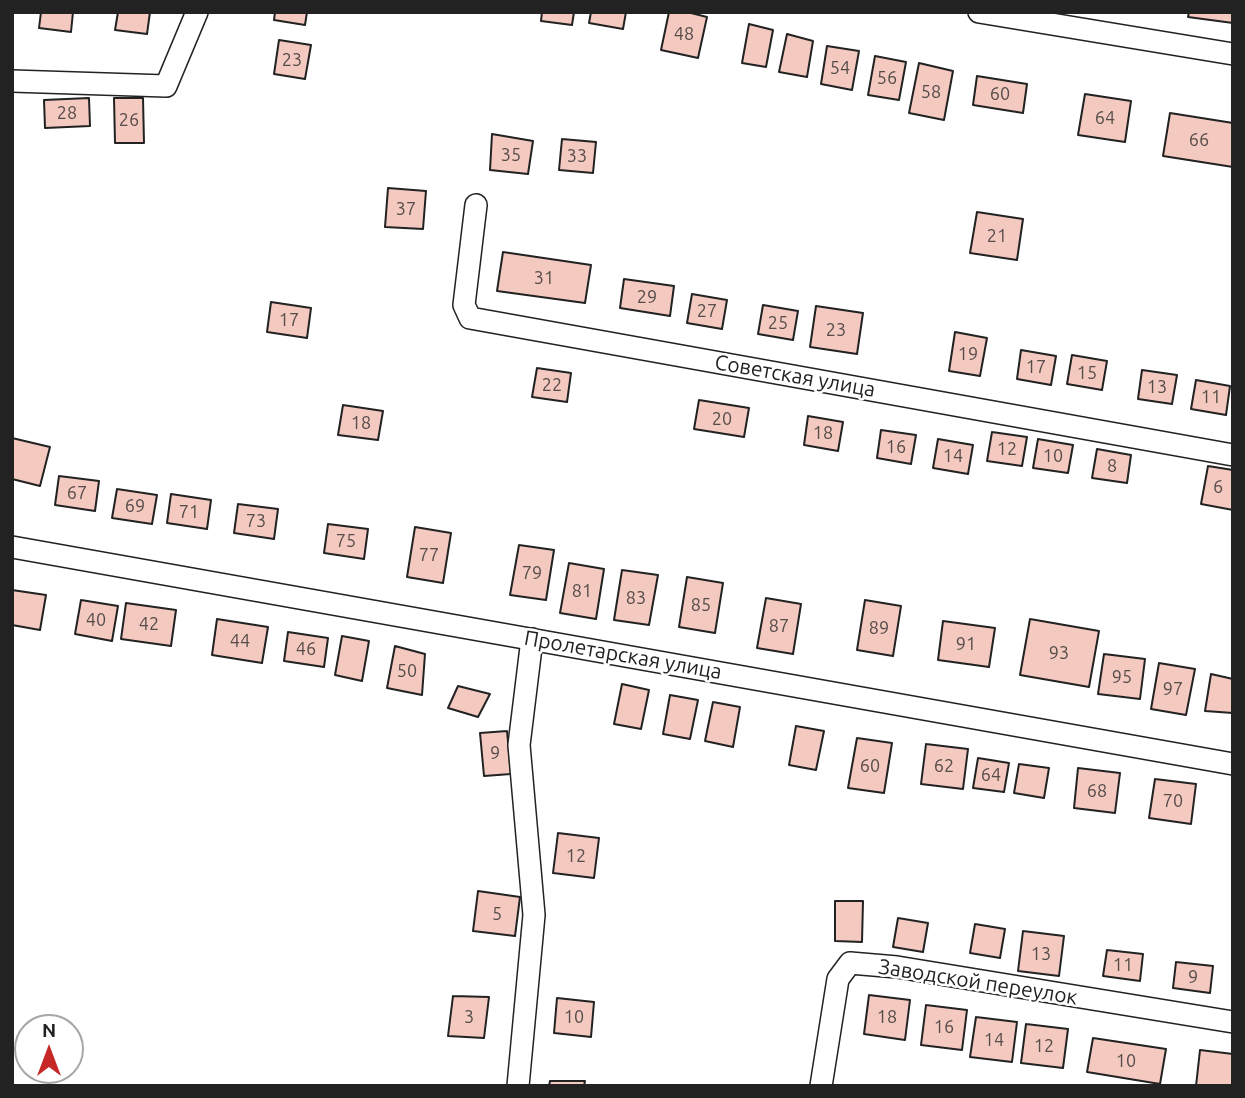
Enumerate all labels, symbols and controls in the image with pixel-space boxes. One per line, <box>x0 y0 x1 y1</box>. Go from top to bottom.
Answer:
house number: 48 <box>674 23 694 45</box>
house number: 23 <box>282 49 302 71</box>
house number: 54 <box>830 57 850 79</box>
house number: 56 <box>877 67 897 89</box>
house number: 58 <box>921 81 941 103</box>
house number: 60 <box>990 83 1010 105</box>
house number: 28 <box>57 102 77 124</box>
house number: 64 <box>1095 107 1115 129</box>
house number: 26 <box>119 109 139 131</box>
house number: 66 <box>1189 129 1209 151</box>
house number: 35 <box>501 144 521 166</box>
house number: 33 <box>567 145 587 167</box>
house number: 37 <box>396 198 416 220</box>
house number: 21 <box>987 225 1007 247</box>
house number: 31 <box>534 267 554 289</box>
house number: 29 <box>637 286 657 308</box>
house number: 27 <box>697 300 717 322</box>
house number: 17 <box>279 309 299 331</box>
house number: 25 <box>768 312 788 334</box>
house number: 23 <box>826 319 846 341</box>
house number: 19 <box>958 343 978 365</box>
street label: Советская улица <box>713 349 877 403</box>
house number: 17 <box>1026 356 1046 378</box>
house number: 15 <box>1077 362 1097 384</box>
house number: 22 <box>542 374 562 396</box>
house number: 13 <box>1147 376 1167 398</box>
house number: 11 <box>1201 386 1221 408</box>
house number: 20 <box>712 408 732 430</box>
house number: 18 <box>351 412 371 434</box>
house number: 18 <box>813 422 833 444</box>
house number: 16 <box>886 436 906 458</box>
house number: 12 <box>997 438 1017 460</box>
house number: 14 <box>943 445 963 467</box>
house number: 10 <box>1043 445 1063 467</box>
house number: 8 <box>1107 455 1117 477</box>
house number: 6 <box>1213 476 1223 498</box>
house number: 67 <box>67 482 87 504</box>
house number: 69 <box>125 495 145 517</box>
house number: 71 <box>179 501 199 523</box>
house number: 73 <box>246 510 266 532</box>
house number: 75 <box>336 530 356 552</box>
house number: 77 <box>419 544 439 566</box>
house number: 79 <box>522 562 542 584</box>
house number: 81 <box>572 580 592 602</box>
house number: 83 <box>626 587 646 609</box>
house number: 85 <box>691 594 711 616</box>
house number: 40 <box>86 609 106 631</box>
house number: 42 <box>139 613 159 635</box>
house number: 87 <box>769 615 789 637</box>
house number: 89 <box>869 617 889 639</box>
street label: Пролетарская улица <box>522 625 724 685</box>
house number: 44 <box>230 630 250 652</box>
house number: 91 <box>956 633 976 655</box>
house number: 46 <box>296 638 316 660</box>
house number: 93 <box>1049 642 1069 664</box>
house number: 50 <box>397 660 417 682</box>
house number: 95 <box>1112 666 1132 688</box>
house number: 97 <box>1163 678 1183 700</box>
house number: 9 <box>490 742 500 764</box>
house number: 60 <box>860 755 880 777</box>
house number: 62 <box>934 755 954 777</box>
house number: 64 <box>981 764 1001 786</box>
house number: 68 <box>1087 780 1107 802</box>
house number: 70 <box>1163 790 1183 812</box>
house number: 12 <box>566 845 586 867</box>
house number: 5 <box>492 903 502 925</box>
house number: 13 <box>1031 943 1051 965</box>
street label: Заводской переулок <box>877 954 1079 1010</box>
house number: 11 <box>1113 954 1133 976</box>
house number: 9 <box>1188 966 1198 988</box>
house number: 3 <box>464 1006 474 1028</box>
house number: 10 <box>564 1006 584 1028</box>
house number: 18 <box>877 1006 897 1028</box>
north arrow <box>14 1014 84 1084</box>
house number: 16 <box>934 1016 954 1038</box>
text: N <box>42 1019 56 1041</box>
house number: 14 <box>984 1029 1004 1051</box>
house number: 12 <box>1034 1035 1054 1057</box>
house number: 10 <box>1116 1050 1136 1072</box>

